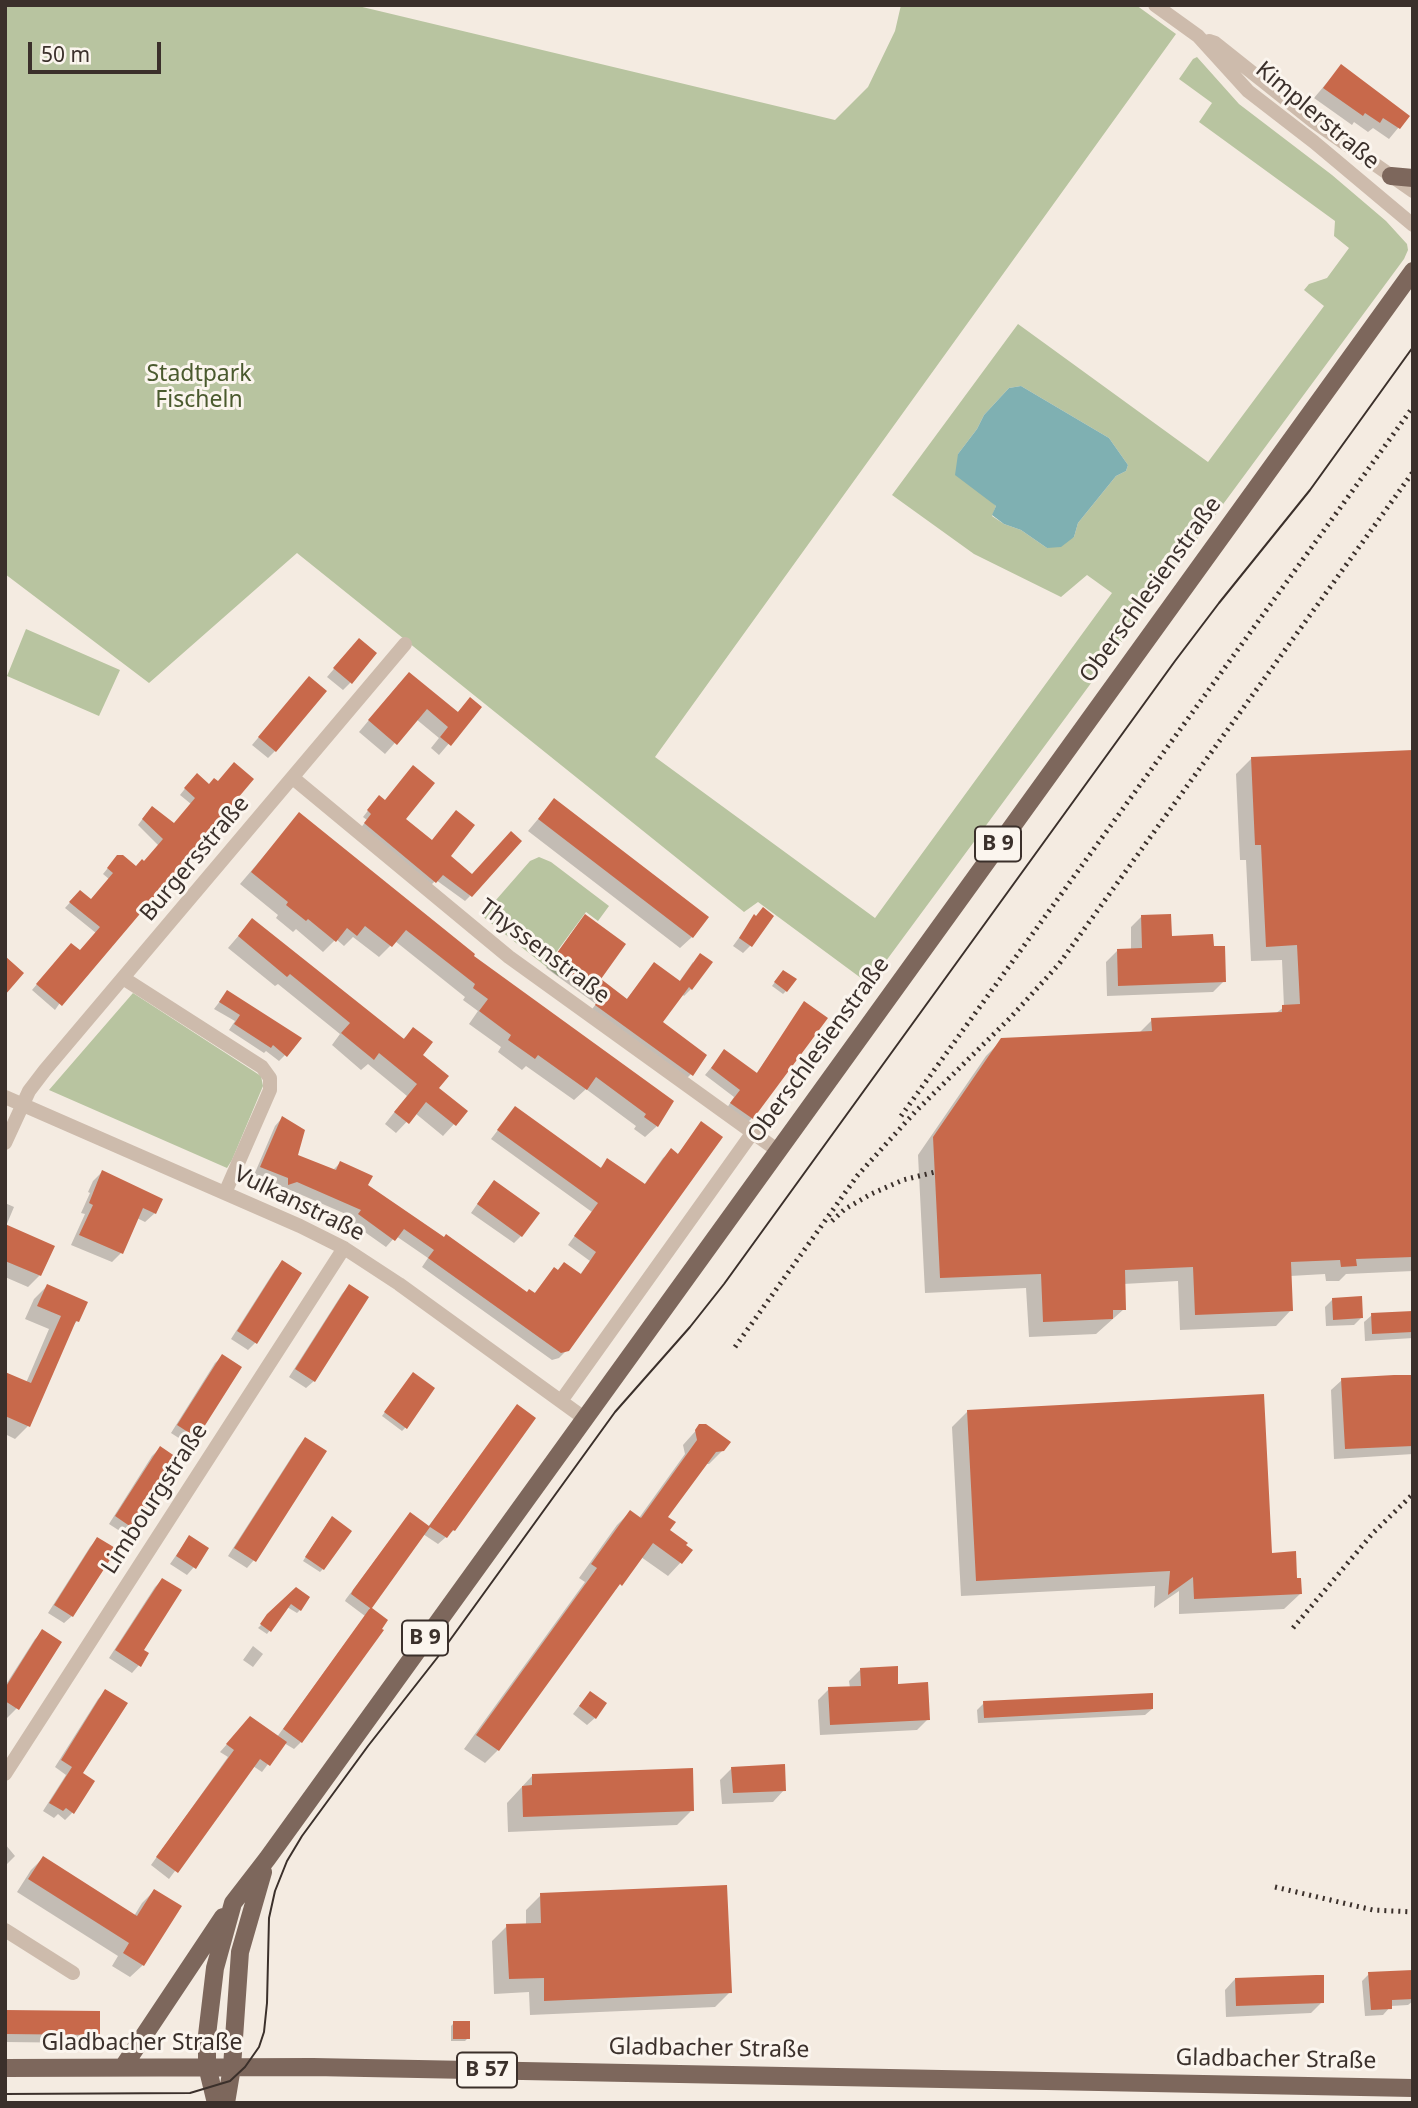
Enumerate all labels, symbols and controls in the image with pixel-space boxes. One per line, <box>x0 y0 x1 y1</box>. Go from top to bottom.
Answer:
scale bar <box>32 28 164 72</box>
text: 50 m <box>41 40 90 68</box>
street label: Kimplerstraße <box>1250 56 1384 176</box>
park label: Stadtpark Fischeln <box>146 360 252 414</box>
street label: Oberschlesienstraße <box>1074 492 1228 688</box>
street label: Burgersstraße <box>135 791 255 927</box>
road number: B 9 <box>975 826 1021 862</box>
street label: Thyssenstraße <box>473 894 615 1010</box>
street label: Oberschlesienstraße <box>742 952 896 1148</box>
street label: Vulkanstraße <box>229 1161 369 1247</box>
street label: Limbourgstraße <box>96 1419 214 1579</box>
road number: B 9 <box>402 1620 448 1656</box>
street label: Gladbacher Straße <box>42 2029 242 2057</box>
street label: Gladbacher Straße <box>608 2033 810 2065</box>
street label: Gladbacher Straße <box>1175 2044 1377 2076</box>
road number: B 57 <box>457 2052 517 2088</box>

